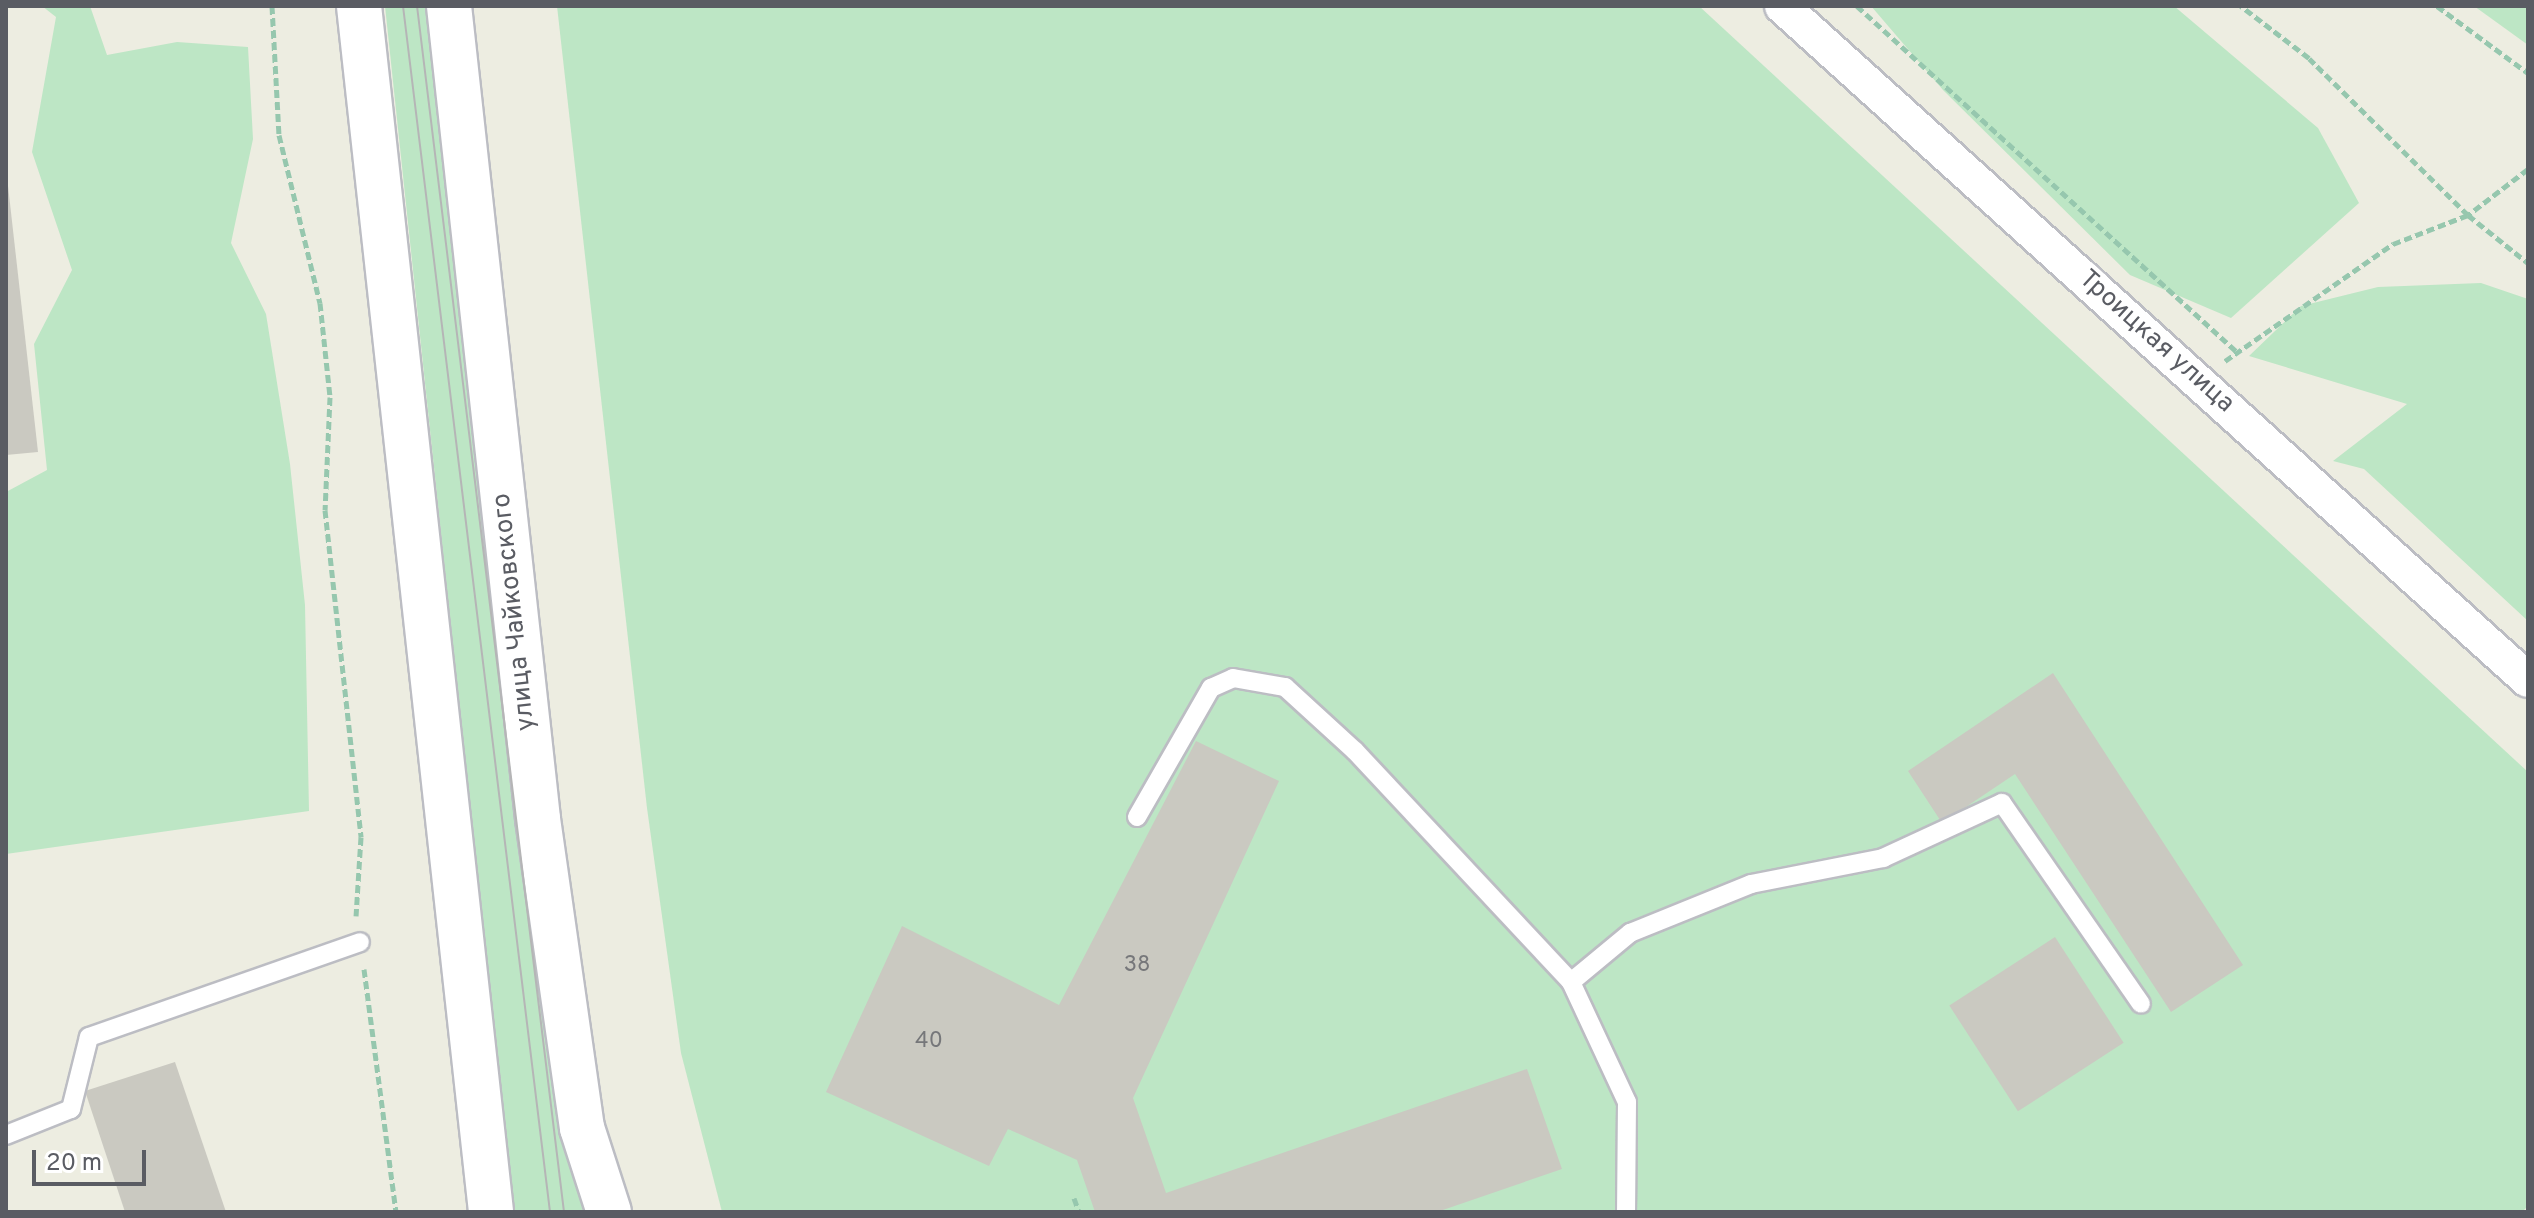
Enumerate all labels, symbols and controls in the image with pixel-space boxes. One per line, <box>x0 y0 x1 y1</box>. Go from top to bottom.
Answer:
street label: Троицкая улица <box>2072 264 2240 420</box>
street label: улица Чайковского <box>487 492 543 732</box>
house number: 38 <box>1124 953 1150 979</box>
house number: 40 <box>915 1029 943 1055</box>
scale bar <box>36 1134 150 1184</box>
text: 20 m <box>46 1149 102 1179</box>

